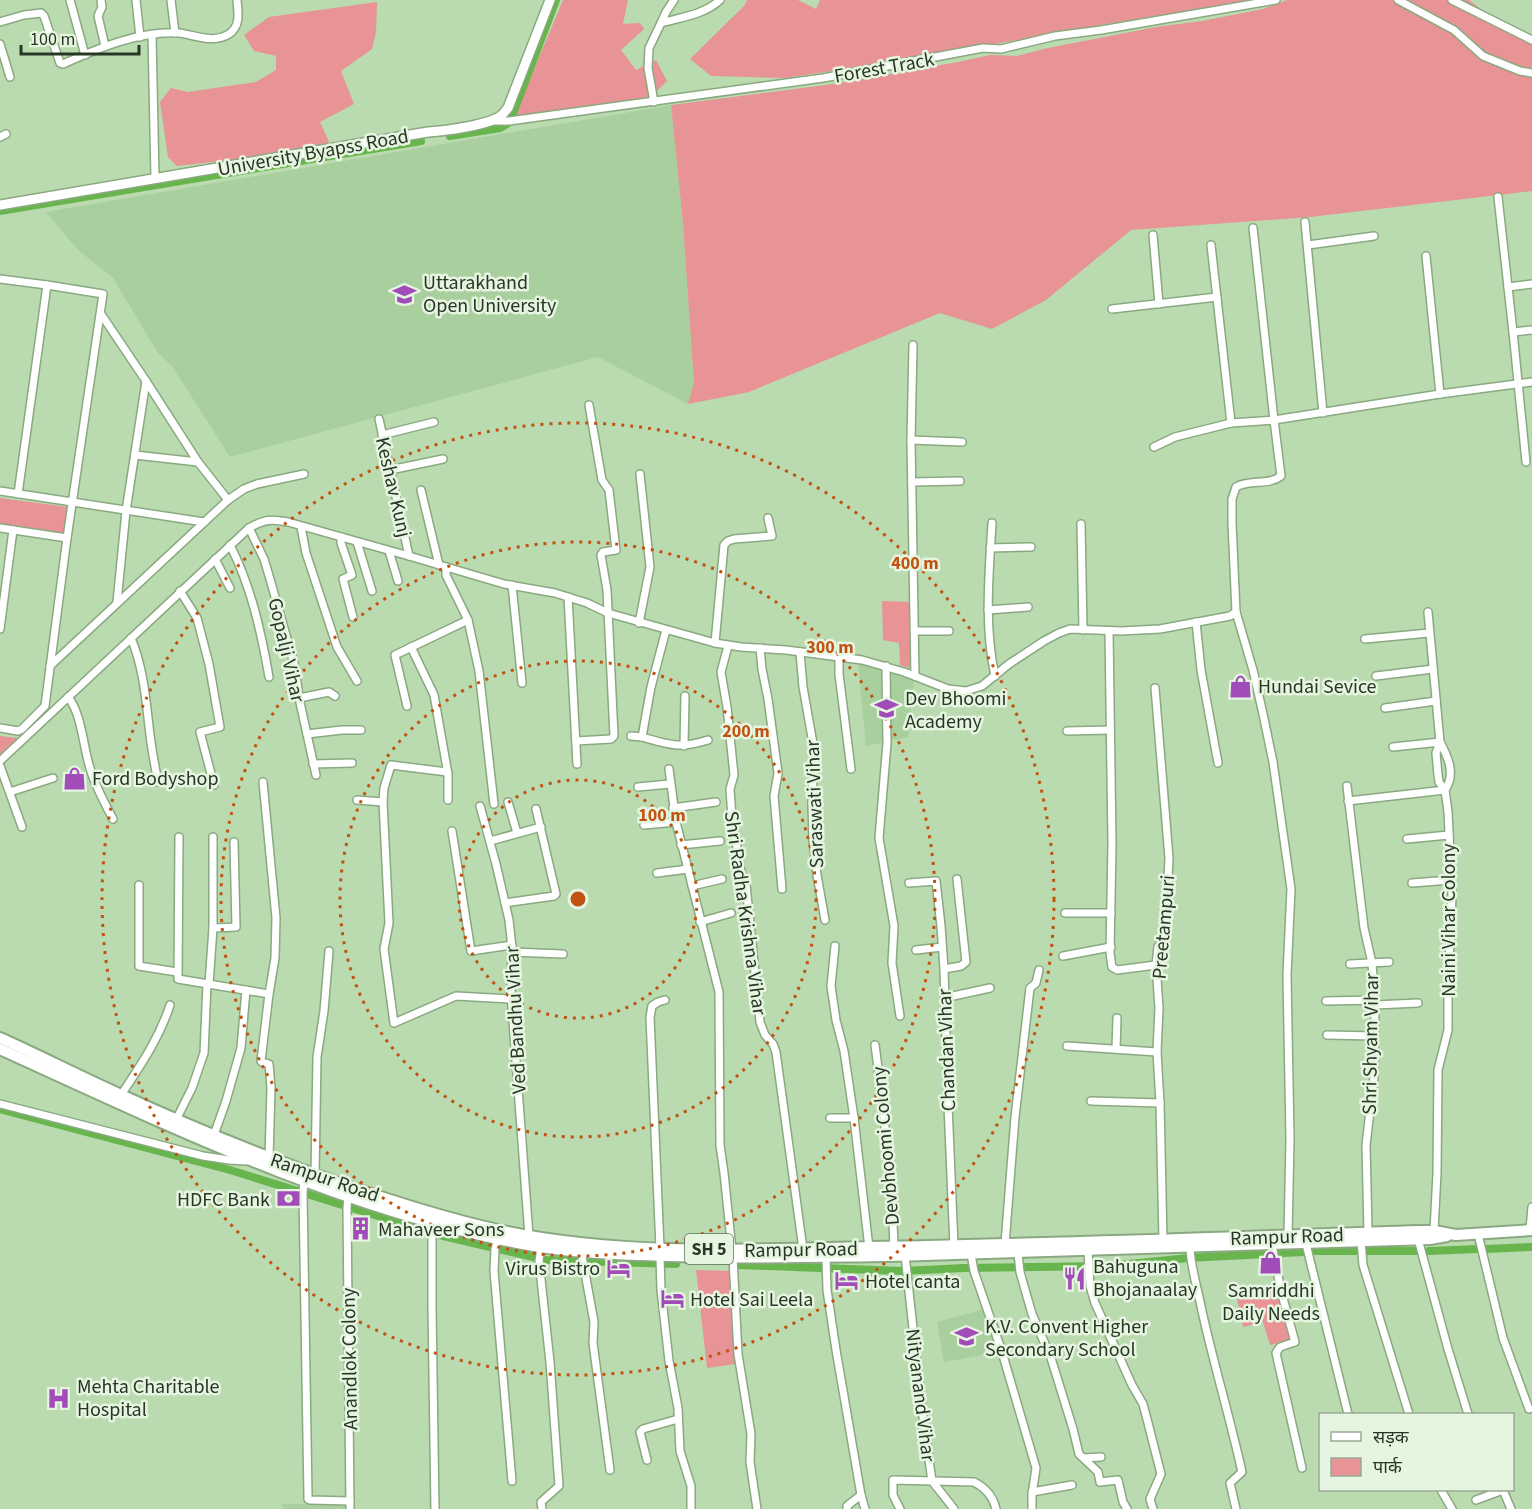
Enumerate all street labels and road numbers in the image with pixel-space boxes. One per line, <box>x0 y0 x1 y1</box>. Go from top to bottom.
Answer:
street label: Forest Track <box>832 45 937 91</box>
street label: University Byapss Road <box>215 122 411 184</box>
street label: Keshav Kunj <box>368 434 418 540</box>
street label: Gopalji Vihar <box>260 595 312 705</box>
street label: Saraswati Vihar <box>799 739 831 869</box>
street label: Shri Radha Krishna Vihar <box>717 809 773 1017</box>
street label: Naini Vihar Colony <box>1435 843 1463 997</box>
street label: Preetampuri <box>1145 874 1182 980</box>
street label: Ved Bandhu Vihar <box>498 945 534 1094</box>
street label: Shri Shyam Vihar <box>1356 973 1386 1115</box>
street label: Chandan Vihar <box>931 988 963 1112</box>
street label: Devbhoomi Colony <box>865 1065 907 1226</box>
street label: Rampur Road <box>266 1146 383 1210</box>
street label: Rampur Road <box>1230 1221 1344 1253</box>
road number: SH 5 <box>685 1234 733 1264</box>
street label: Rampur Road <box>744 1235 858 1265</box>
street label: Anandlok Colony <box>335 1287 365 1430</box>
street label: Nityanand Vihar <box>898 1327 942 1463</box>

